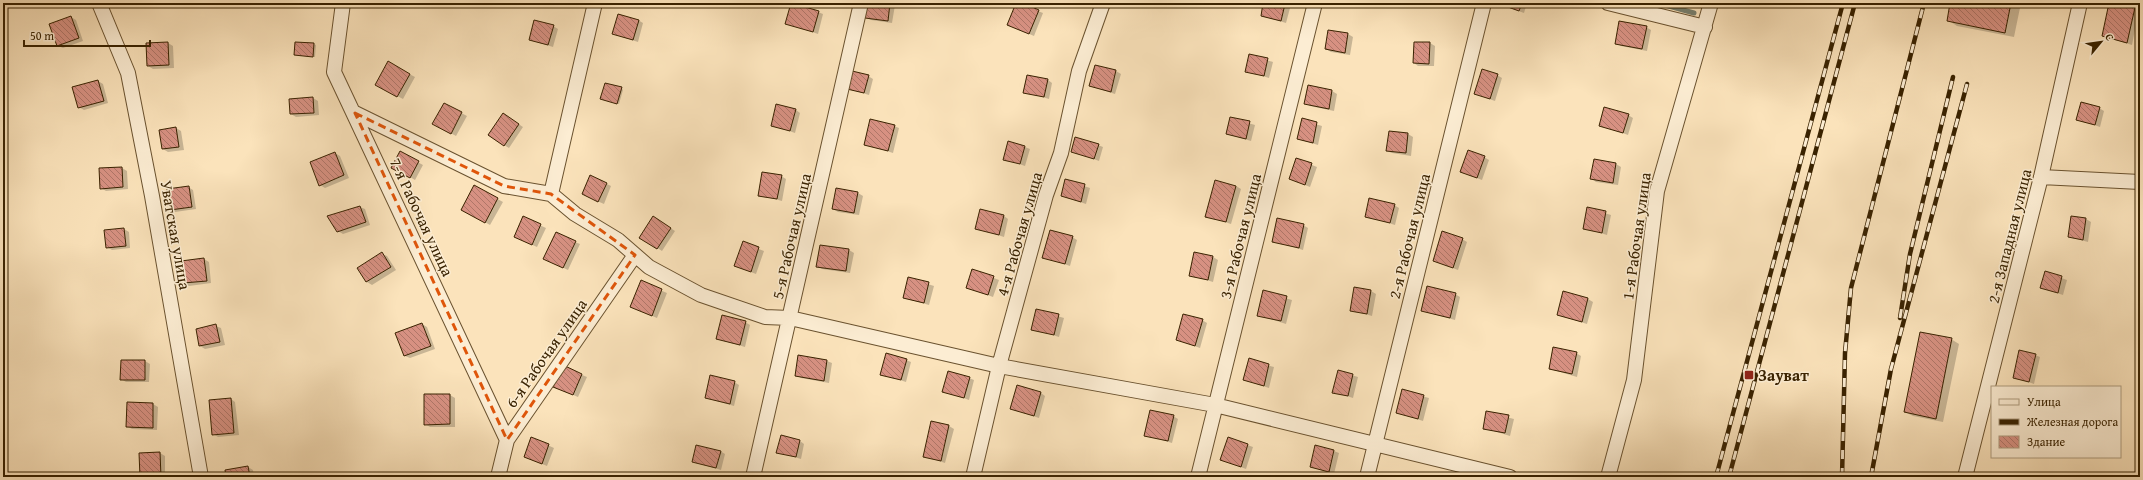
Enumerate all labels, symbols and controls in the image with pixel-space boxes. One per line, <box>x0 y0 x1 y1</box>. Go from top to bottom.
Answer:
scale bar <box>24 22 150 48</box>
north arrow <box>2081 22 2121 62</box>
text: 50 m <box>30 27 54 44</box>
text: С <box>2101 31 2118 44</box>
street label: 7-я Рабочая улица <box>384 154 460 281</box>
street label: 2-я Западная улица <box>1981 166 2037 306</box>
street label: 4-я Рабочая улица <box>990 169 1048 299</box>
street label: 5-я Рабочая улица <box>765 170 817 301</box>
street label: 3-я Рабочая улица <box>1213 170 1267 301</box>
street label: 2-я Рабочая улица <box>1382 170 1436 301</box>
street label: 1-я Рабочая улица <box>1615 170 1657 301</box>
street label: Уватская улица <box>155 178 198 292</box>
street label: 6-я Рабочая улица <box>499 293 593 412</box>
place label: Зауват <box>1758 363 1809 387</box>
marker: Зауват <box>1743 369 1755 381</box>
legend <box>1991 386 2121 458</box>
text: Улица <box>2027 393 2061 410</box>
text: Железная дорога <box>2026 413 2118 430</box>
text: Здание <box>2027 433 2066 450</box>

